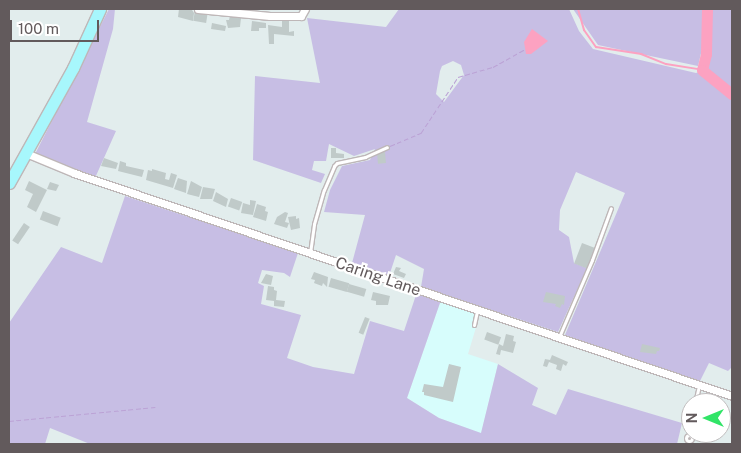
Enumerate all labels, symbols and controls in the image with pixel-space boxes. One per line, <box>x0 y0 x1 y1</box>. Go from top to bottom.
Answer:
scale bar <box>12 10 101 42</box>
text: 100 m <box>18 20 59 37</box>
street label: Caring Lane <box>333 253 423 301</box>
north arrow <box>681 393 731 443</box>
text: N <box>684 413 700 423</box>

